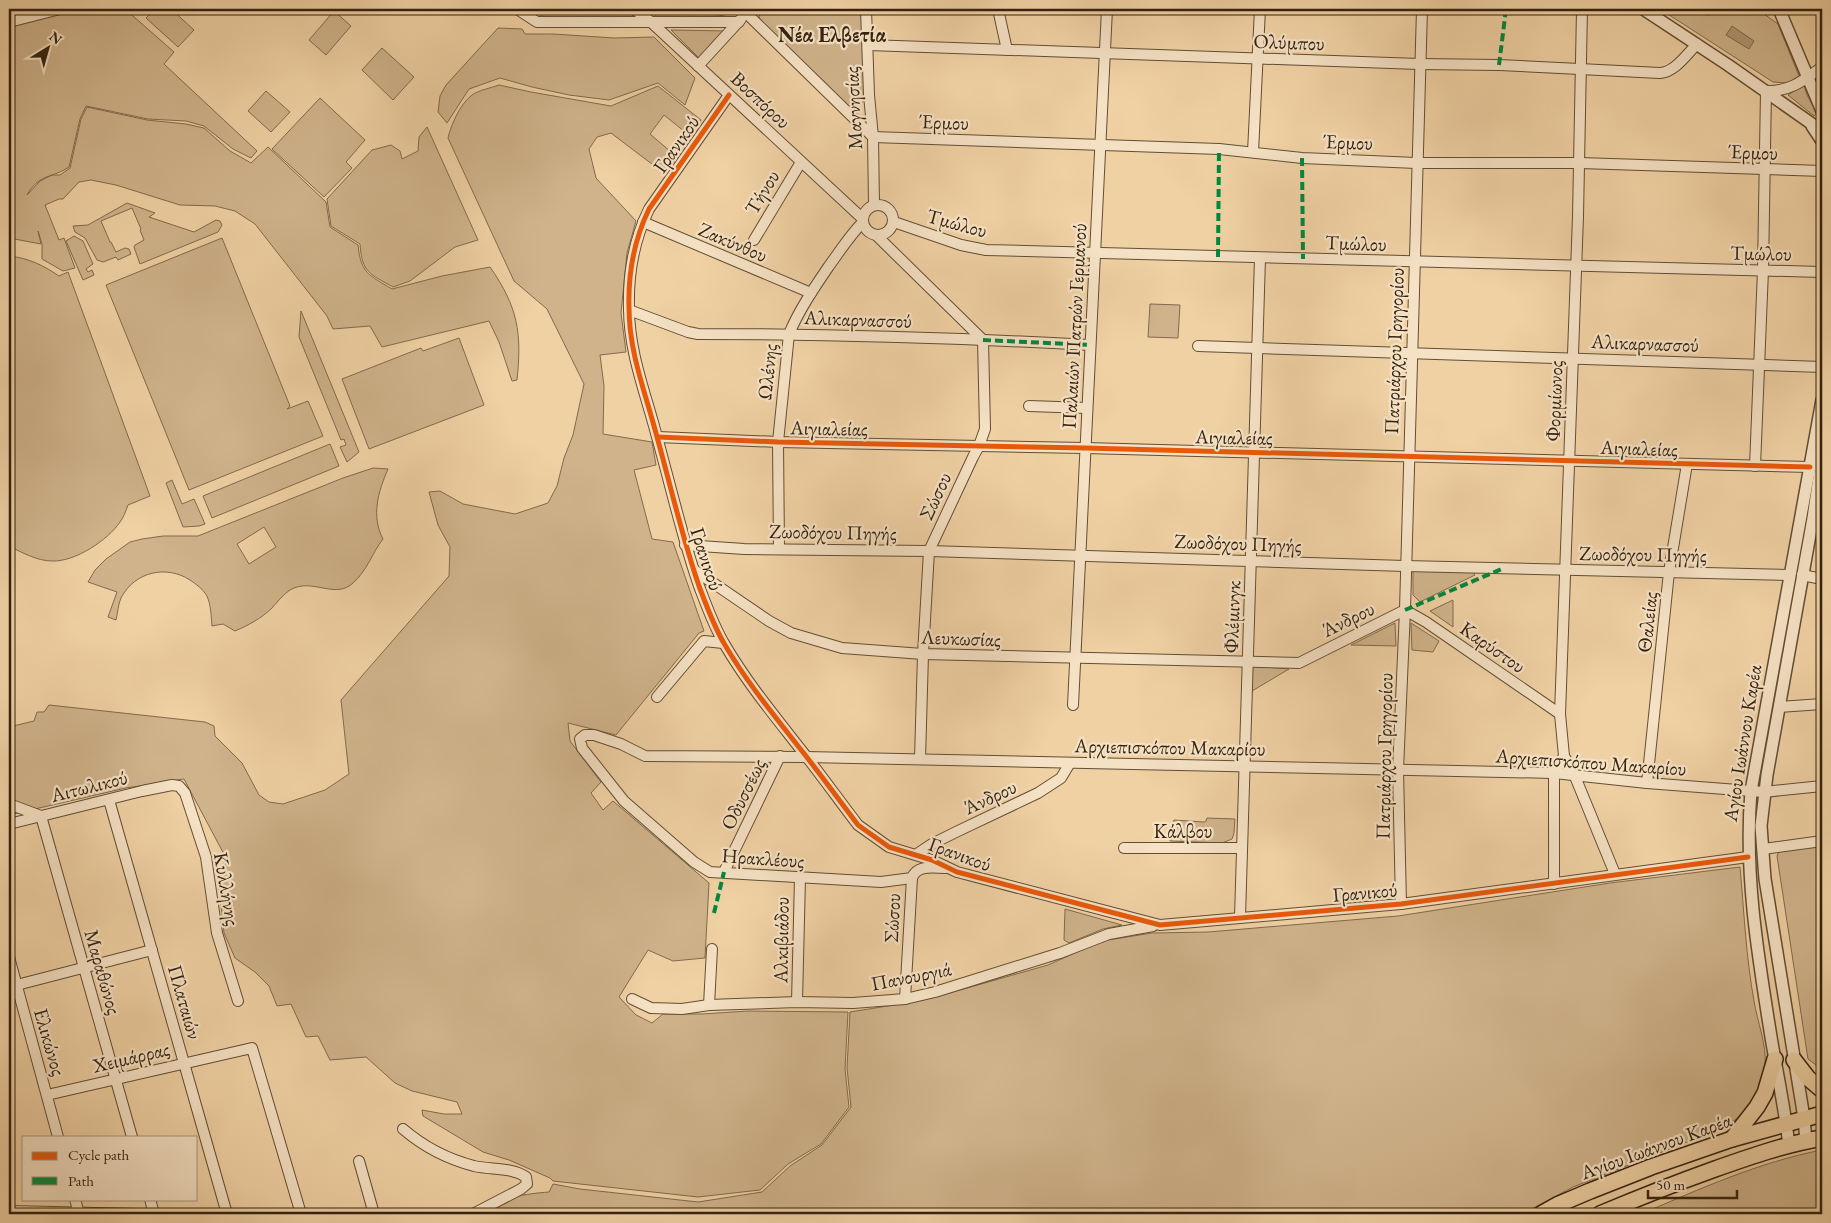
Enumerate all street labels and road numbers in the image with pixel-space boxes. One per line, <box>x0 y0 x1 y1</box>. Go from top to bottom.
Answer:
street label: Ολύμπου <box>1253 28 1325 56</box>
street label: Βοσπόρου <box>725 66 797 134</box>
street label: Μαγνησίας <box>838 66 868 150</box>
street label: Έρμου <box>919 108 969 136</box>
street label: Γρανικού <box>647 110 705 178</box>
street label: Έρμου <box>1323 128 1373 156</box>
street label: Έρμου <box>1728 138 1778 166</box>
street label: Τήνου <box>739 165 785 219</box>
street label: Τμώλου <box>924 202 990 244</box>
street label: Ζακύνθου <box>695 216 771 268</box>
street label: Παλαιών Πατρών Γερμανού <box>1056 223 1092 429</box>
street label: Τμώλου <box>1325 229 1387 257</box>
street label: Τμώλου <box>1730 239 1792 267</box>
street label: Πατριάρχου Γρηγορίου <box>1378 267 1410 435</box>
street label: Αλικαρνασσού <box>803 304 912 334</box>
street label: Αλικαρνασσού <box>1590 328 1699 358</box>
street label: Ωλένης <box>751 342 783 402</box>
street label: Φορμίωνος <box>1540 360 1568 442</box>
street label: Αιγιαλείας <box>789 414 868 442</box>
street label: Αιγιαλείας <box>1194 423 1273 451</box>
street label: Αιγιαλείας <box>1599 434 1678 462</box>
street label: Σώσου <box>913 468 957 524</box>
street label: Ζωοδόχου Πηγής <box>769 518 897 546</box>
street label: Γρανικού <box>685 524 729 594</box>
street label: Ζωοδόχου Πηγής <box>1174 528 1302 558</box>
street label: Ζωοδόχου Πηγής <box>1579 540 1707 568</box>
street label: Φλέμινγκ <box>1218 580 1246 654</box>
street label: Θαλείας <box>1631 590 1663 654</box>
street label: Άνδρου <box>1316 595 1379 643</box>
street label: Καρύστου <box>1455 615 1531 679</box>
street label: Λευκωσίας <box>920 624 1002 652</box>
street label: Αγίου Ιωάννου Καρέα <box>1717 662 1767 824</box>
street label: Πατριάρχου Γρηγορίου <box>1370 672 1398 840</box>
street label: Αρχιεπισκόπου Μακαρίου <box>1073 732 1266 762</box>
street label: Αρχιεπισκόπου Μακαρίου <box>1494 742 1687 782</box>
street label: Οδυσσέως <box>715 754 771 834</box>
street label: Αιτωλικού <box>47 764 130 808</box>
street label: Άνδρου <box>958 773 1021 821</box>
street label: Κάλβου <box>1154 818 1212 844</box>
street label: Γρανικού <box>925 831 995 877</box>
street label: Ηρακλέους <box>721 842 805 874</box>
street label: Κυλλήνης <box>208 850 246 928</box>
street label: Γρανικού <box>1332 876 1398 908</box>
street label: Σώσου <box>878 893 906 943</box>
street label: Αλκιβιάδου <box>767 897 795 984</box>
street label: Μαραθώνος <box>78 926 128 1018</box>
street label: Πανουργιά <box>869 955 954 997</box>
street label: Πλαταιών <box>162 962 208 1042</box>
street label: Ελικώνος <box>28 1005 72 1079</box>
street label: Χειμάρρας <box>89 1035 172 1079</box>
street label: Αγίου Ιωάννου Καρέα <box>1576 1106 1736 1186</box>

